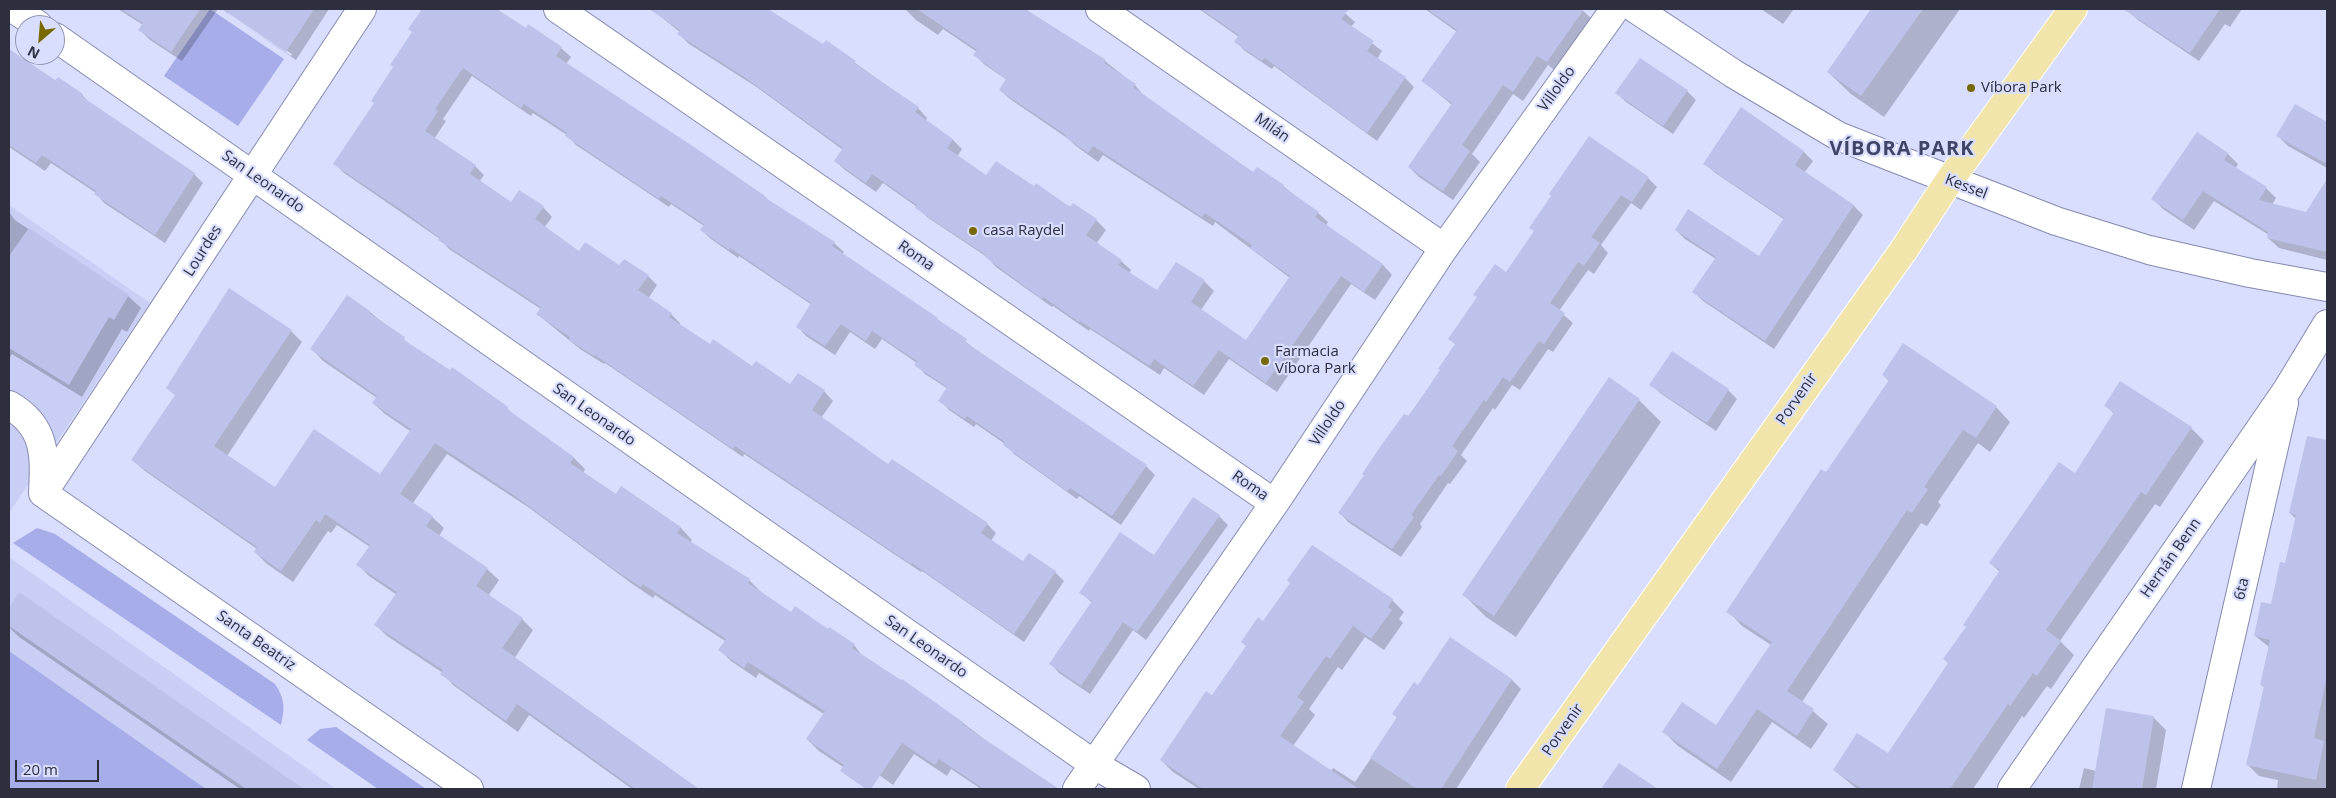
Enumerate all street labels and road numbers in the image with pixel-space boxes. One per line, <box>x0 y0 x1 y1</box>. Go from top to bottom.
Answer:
street label: Villoldo <box>1535 63 1579 115</box>
street label: Milán <box>1251 110 1293 146</box>
street label: San Leonardo <box>218 147 308 217</box>
street label: Kessel <box>1942 171 1990 203</box>
street label: Lourdes <box>180 222 226 280</box>
street label: Roma <box>894 237 938 275</box>
street label: Porvenir <box>1773 370 1821 428</box>
street label: San Leonardo <box>549 380 639 450</box>
street label: Villoldo <box>1306 397 1350 449</box>
street label: Roma <box>1228 467 1272 505</box>
street label: Hernán Benn <box>2137 515 2205 601</box>
street label: 6ta <box>2231 576 2253 602</box>
street label: Santa Beatriz <box>213 607 299 675</box>
street label: San Leonardo <box>881 612 971 682</box>
street label: Porvenir <box>1539 701 1587 759</box>

